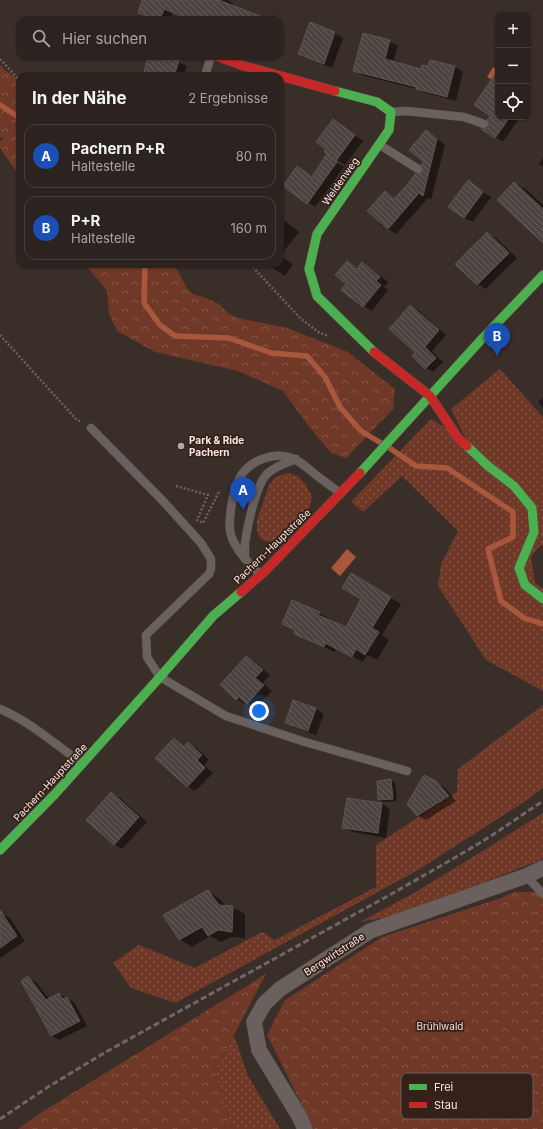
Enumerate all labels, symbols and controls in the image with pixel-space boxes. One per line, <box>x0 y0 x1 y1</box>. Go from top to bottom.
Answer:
map controls <box>495 12 531 120</box>
button: + <box>495 12 531 48</box>
search box <box>16 16 284 60</box>
icon: search <box>30 27 52 49</box>
text: Hier suchen <box>62 29 147 48</box>
button: − <box>495 48 531 84</box>
button: locate <box>495 84 531 120</box>
text: In der Nähe <box>32 88 127 108</box>
text: 2 Ergebnisse <box>188 90 268 106</box>
text: Pachern P+R <box>71 139 165 158</box>
text: A <box>41 148 51 164</box>
text: 80 m <box>236 148 267 164</box>
street label: Weidenweg <box>319 155 361 207</box>
text: Haltestelle <box>71 158 135 174</box>
text: P+R <box>71 211 100 230</box>
text: B <box>42 220 50 236</box>
text: 160 m <box>230 220 267 236</box>
text: Haltestelle <box>71 230 135 246</box>
pin: B <box>484 323 510 356</box>
place label: Park & Ride Pachern <box>189 434 244 458</box>
marker: Park & Ride Pachern <box>176 441 186 451</box>
pin: A <box>230 477 256 510</box>
street label: Pachern-Hauptstraße <box>231 506 313 586</box>
your location <box>249 701 269 721</box>
street label: Pachern-Hauptstraße <box>11 740 89 823</box>
street label: Bergwirtstraße <box>301 930 367 978</box>
park label: Brühlwald <box>417 1020 463 1032</box>
legend <box>401 1073 533 1119</box>
text: Frei <box>434 1080 453 1094</box>
text: Stau <box>434 1098 457 1112</box>

